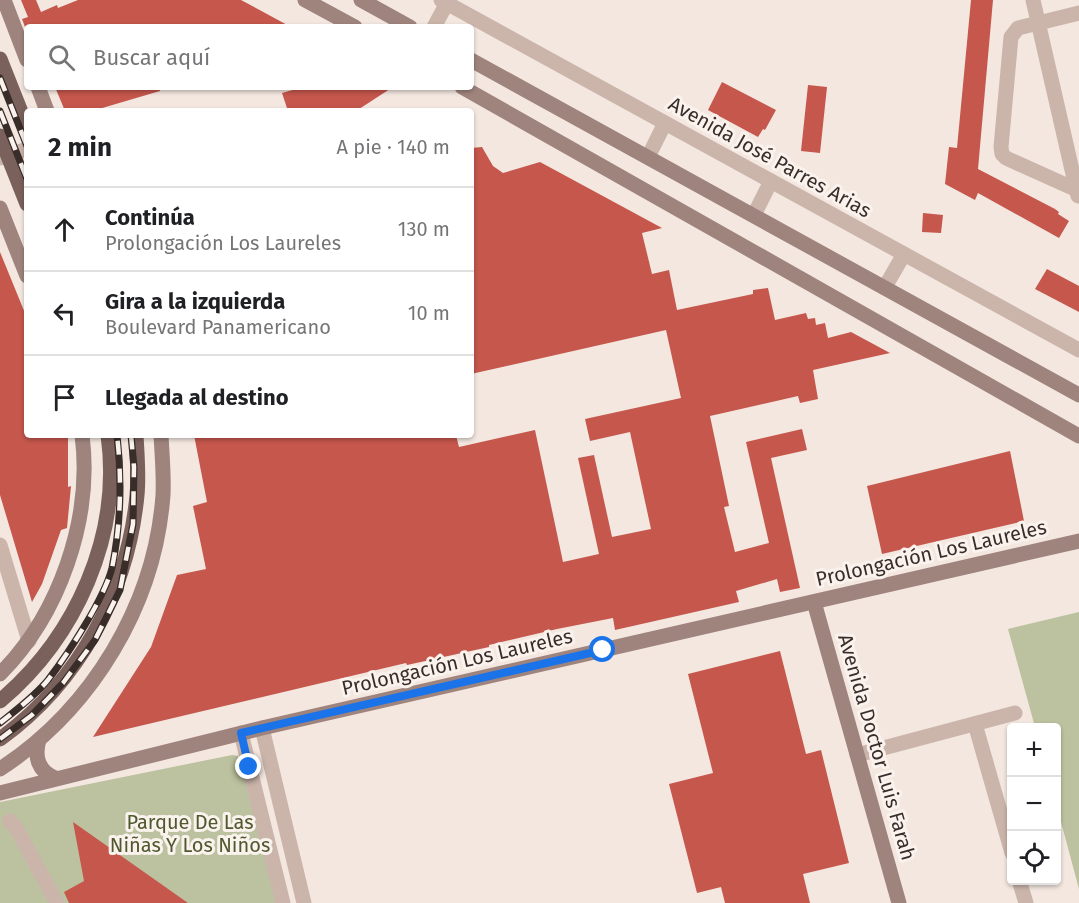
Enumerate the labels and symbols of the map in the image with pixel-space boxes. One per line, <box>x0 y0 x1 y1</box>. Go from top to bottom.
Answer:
street label: Avenida José Parres Arias <box>665 91 875 223</box>
street label: Prolongación Los Laureles <box>813 515 1049 591</box>
street label: Prolongación Los Laureles <box>339 624 575 700</box>
street label: Avenida Doctor Luis Farah <box>833 631 921 863</box>
route start <box>589 636 615 662</box>
route end <box>235 753 261 779</box>
park label: Parque De Las Niñas Y Los Niños <box>110 810 270 857</box>

